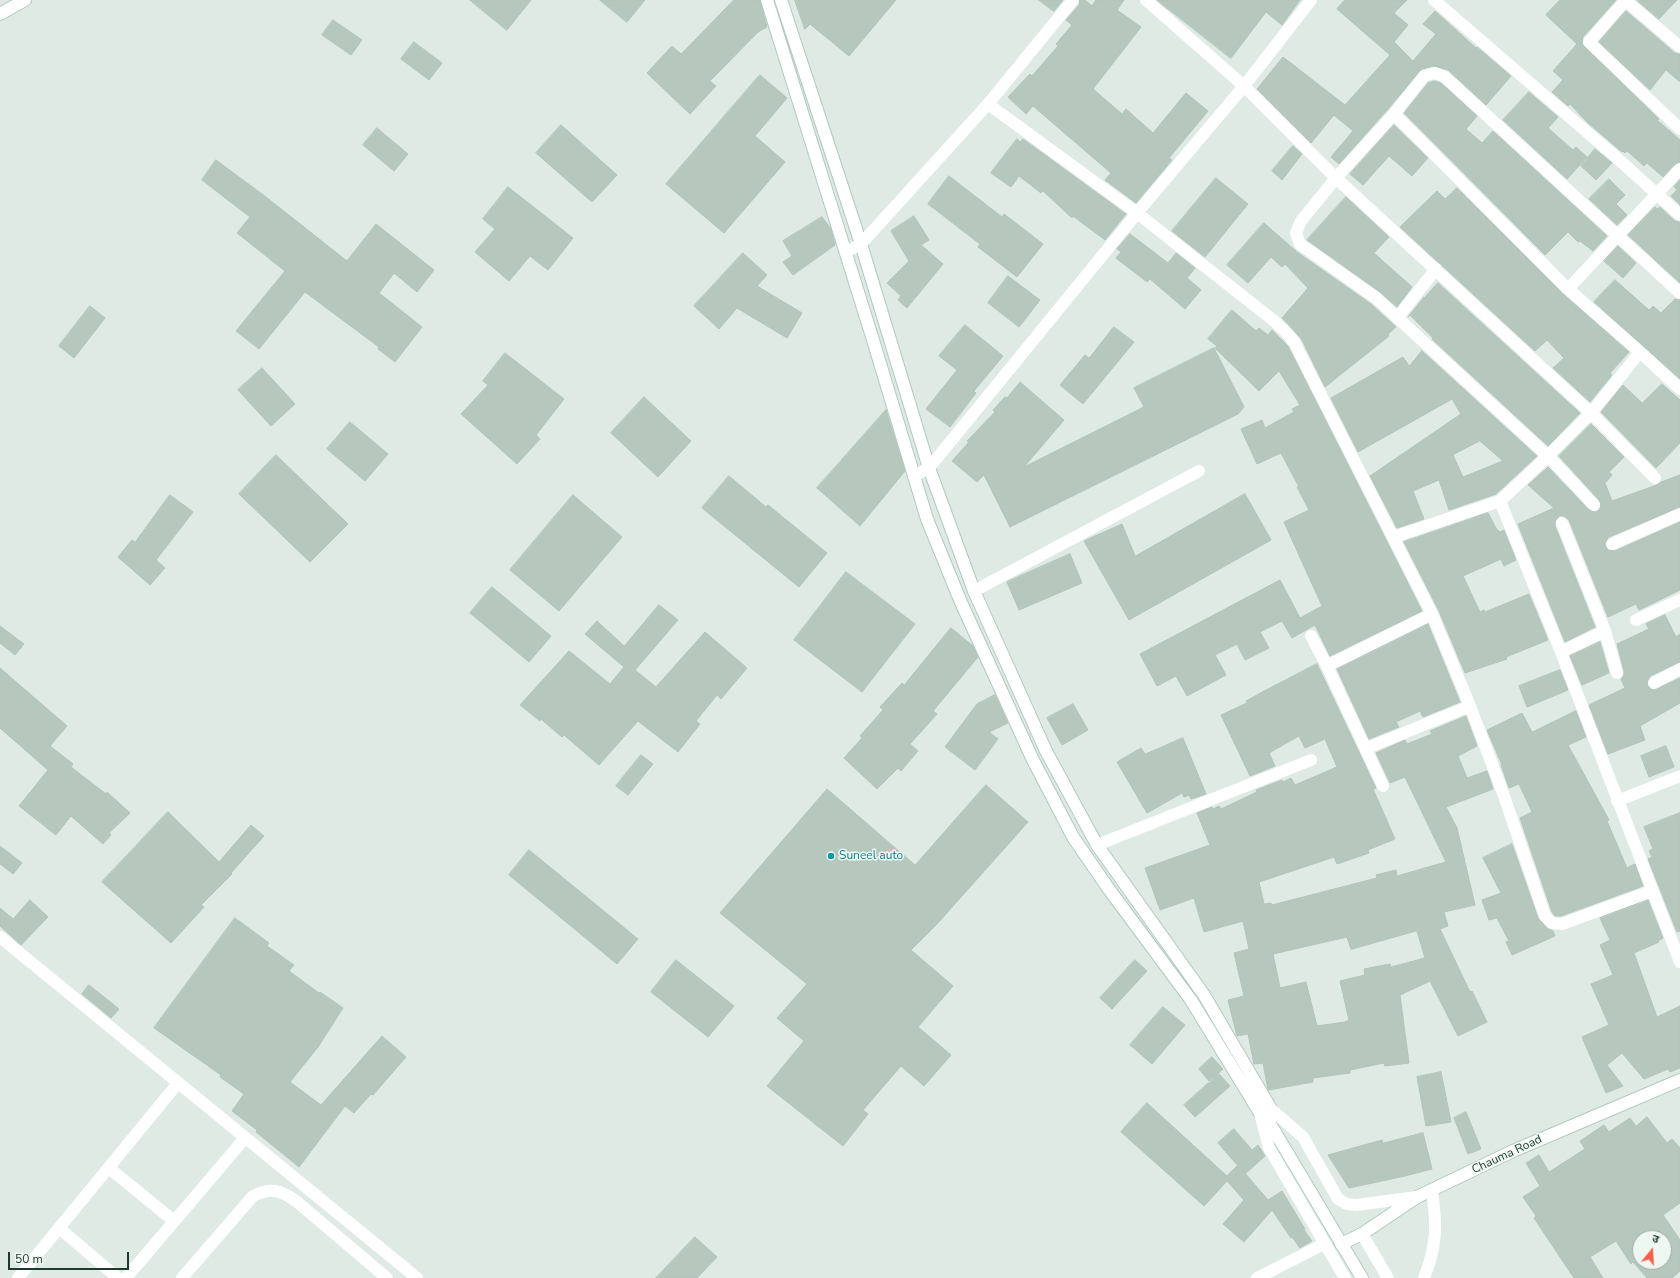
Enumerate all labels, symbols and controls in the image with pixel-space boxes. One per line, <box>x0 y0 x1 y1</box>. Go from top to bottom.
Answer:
place label: Suneel auto <box>839 849 903 863</box>
marker: Suneel auto <box>826 851 836 861</box>
street label: Chauma Road <box>1470 1132 1544 1178</box>
north arrow <box>1632 1230 1672 1270</box>
text: उ <box>1650 1231 1661 1247</box>
scale bar <box>10 1244 131 1270</box>
text: 50 m <box>15 1251 43 1267</box>

